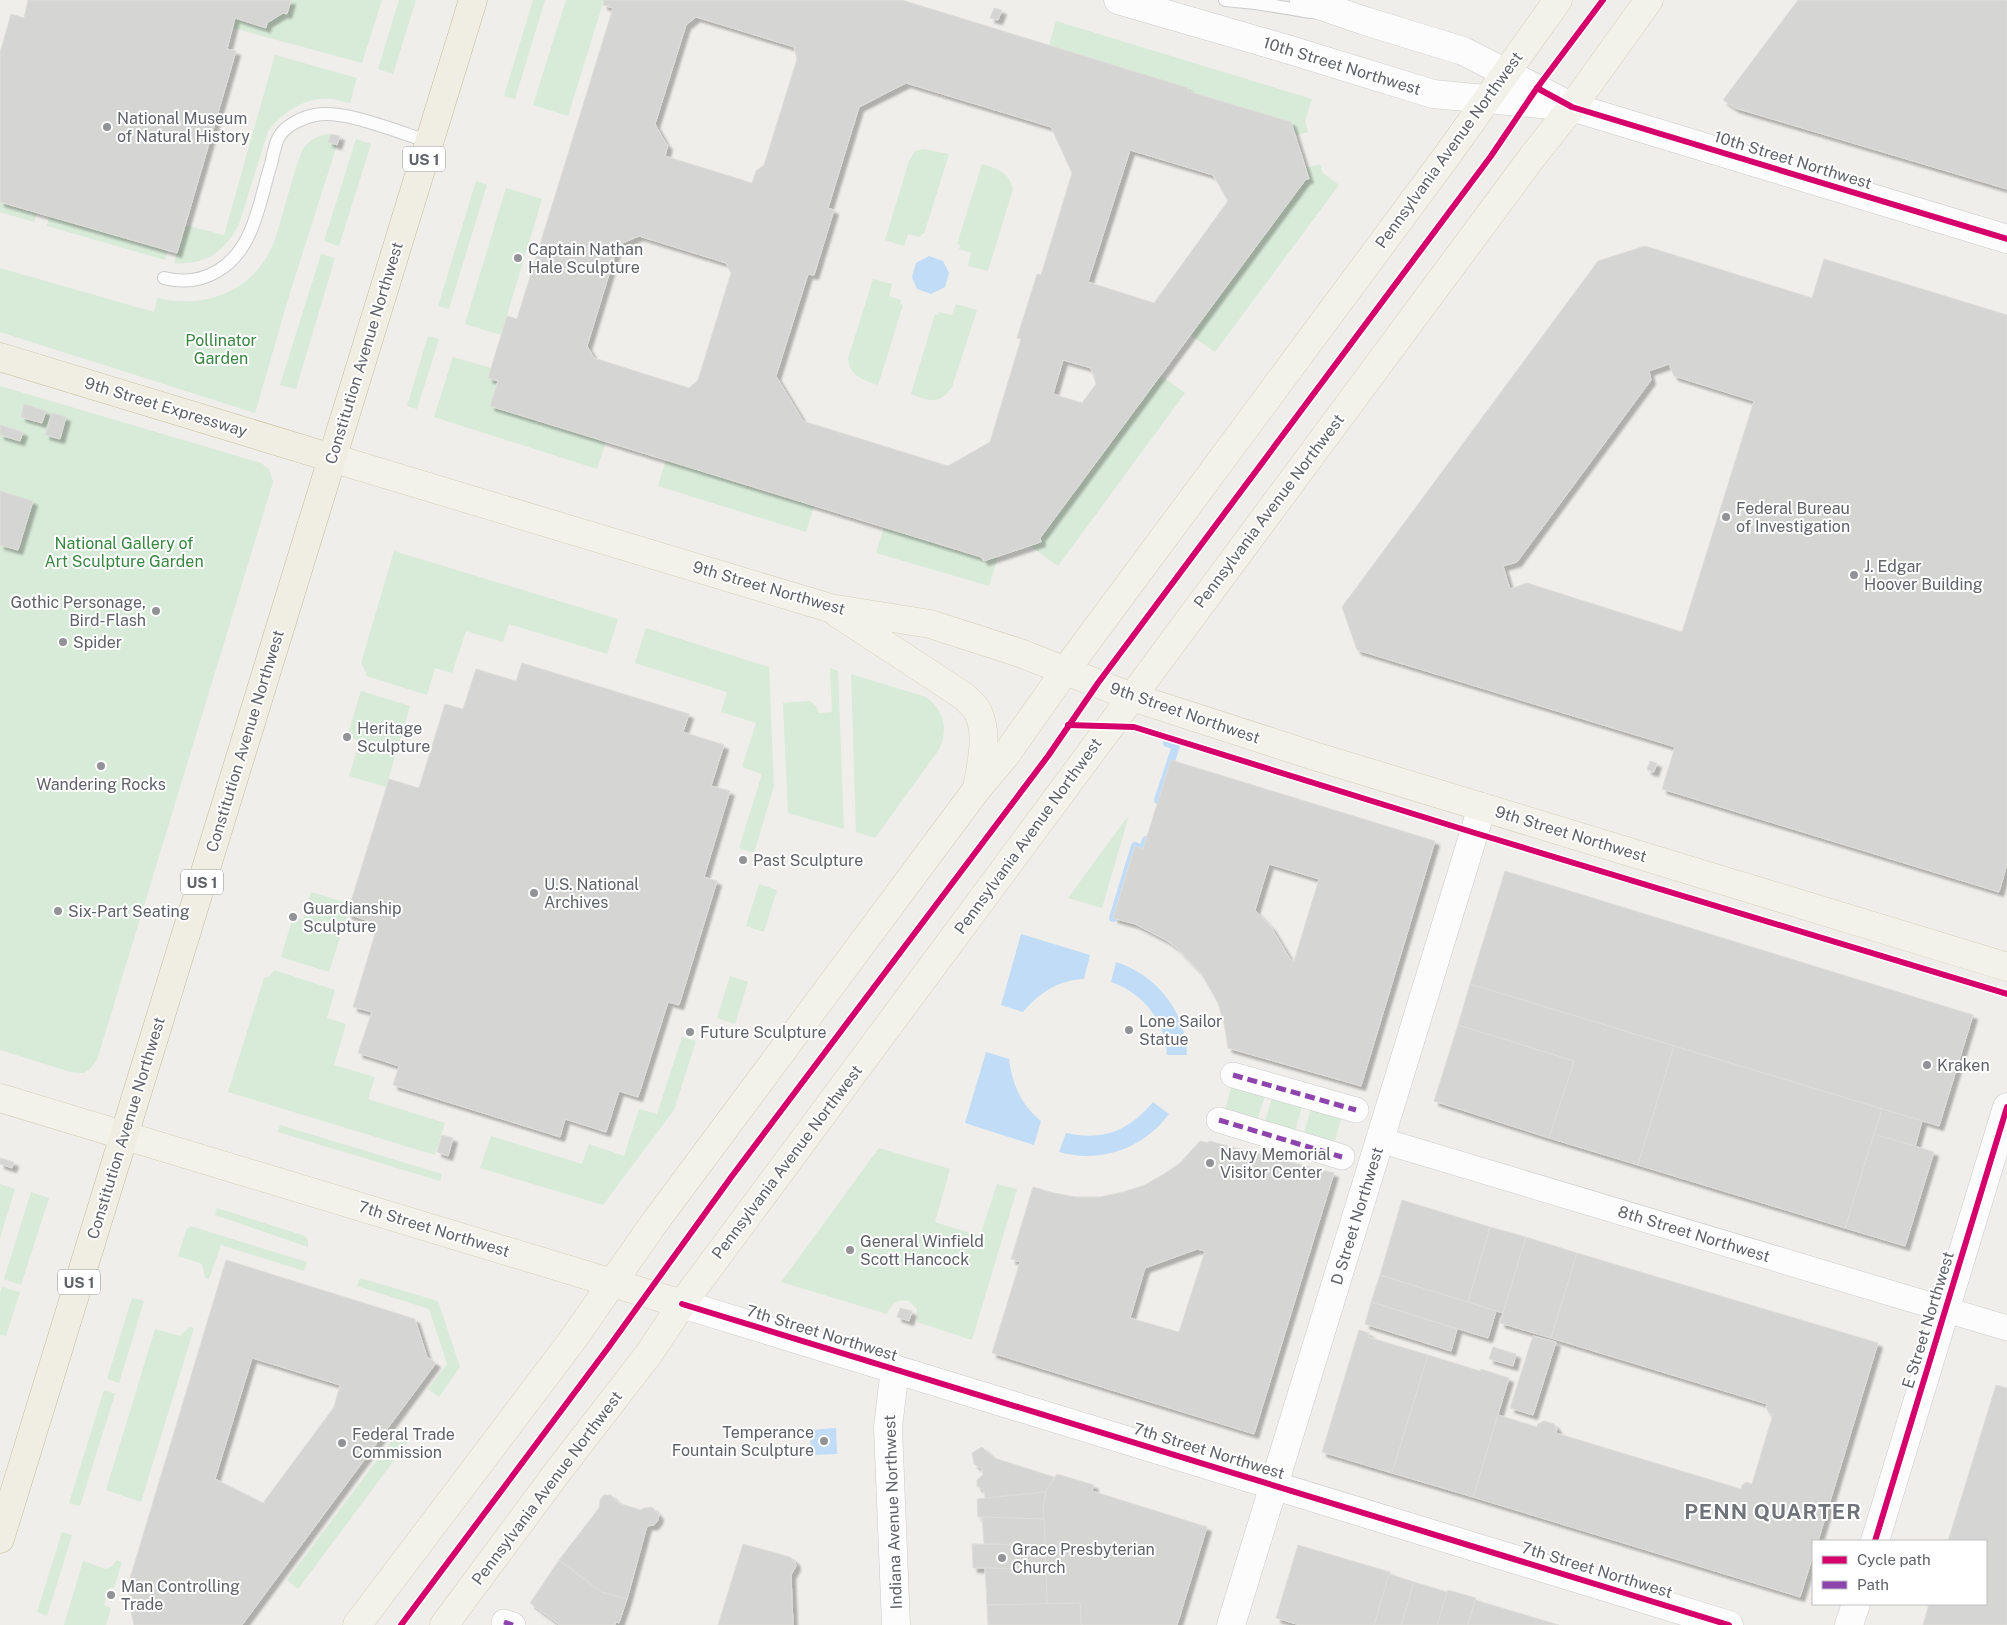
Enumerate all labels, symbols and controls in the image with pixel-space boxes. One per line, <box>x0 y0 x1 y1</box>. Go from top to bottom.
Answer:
street label: 10th Street Northwest <box>1261 33 1423 99</box>
street label: Pennsylvania Avenue Northwest <box>1371 48 1527 252</box>
place label: National Museum of Natural History <box>117 109 250 146</box>
marker: National Museum of Natural History <box>101 121 113 133</box>
street label: 10th Street Northwest <box>1712 127 1874 193</box>
road number: US 1 <box>403 146 445 172</box>
street label: Constitution Avenue Northwest <box>321 240 407 466</box>
place label: Captain Nathan Hale Sculpture <box>528 240 643 277</box>
marker: Captain Nathan Hale Sculpture <box>512 252 524 264</box>
park label: Pollinator Garden <box>185 331 257 368</box>
street label: 9th Street Expressway <box>82 373 250 441</box>
street label: Pennsylvania Avenue Northwest <box>1190 410 1348 612</box>
place label: Federal Bureau of Investigation <box>1736 499 1850 536</box>
marker: Federal Bureau of Investigation <box>1720 511 1732 523</box>
park label: National Gallery of Art Sculpture Garden <box>44 534 204 571</box>
street label: 9th Street Northwest <box>691 557 847 619</box>
place label: J. Edgar Hoover Building <box>1864 557 1983 594</box>
marker: J. Edgar Hoover Building <box>1848 569 1860 581</box>
place label: Gothic Personage, Bird-Flash <box>11 593 146 630</box>
marker: Gothic Personage, Bird-Flash <box>150 605 162 617</box>
street label: Constitution Avenue Northwest <box>202 628 288 854</box>
place label: Spider <box>73 633 122 652</box>
marker: Spider <box>57 636 69 648</box>
street label: 9th Street Northwest <box>1107 678 1263 748</box>
place label: Heritage Sculpture <box>357 719 430 756</box>
marker: Heritage Sculpture <box>341 731 353 743</box>
street label: Pennsylvania Avenue Northwest <box>950 734 1106 938</box>
marker: Wandering Rocks <box>95 760 107 772</box>
place label: Wandering Rocks <box>36 775 166 794</box>
street label: 9th Street Northwest <box>1493 802 1649 866</box>
place label: Past Sculpture <box>753 851 863 870</box>
marker: Past Sculpture <box>737 854 749 866</box>
road number: US 1 <box>181 870 223 894</box>
place label: U.S. National Archives <box>544 875 639 912</box>
marker: U.S. National Archives <box>528 887 540 899</box>
place label: Guardianship Sculpture <box>303 899 402 936</box>
place label: Six-Part Seating <box>68 902 190 921</box>
marker: Six-Part Seating <box>52 905 64 917</box>
marker: Guardianship Sculpture <box>287 911 299 923</box>
place label: Lone Sailor Statue <box>1139 1012 1222 1049</box>
street label: Constitution Avenue Northwest <box>83 1015 169 1241</box>
place label: Future Sculpture <box>700 1023 827 1042</box>
marker: Lone Sailor Statue <box>1123 1024 1135 1036</box>
marker: Future Sculpture <box>684 1026 696 1038</box>
place label: Kraken <box>1937 1056 1990 1075</box>
marker: Kraken <box>1921 1059 1933 1071</box>
street label: Pennsylvania Avenue Northwest <box>708 1061 866 1263</box>
place label: Navy Memorial Visitor Center <box>1220 1145 1331 1182</box>
street label: D Street Northwest <box>1327 1145 1387 1287</box>
marker: Navy Memorial Visitor Center <box>1204 1157 1216 1169</box>
street label: 7th Street Northwest <box>356 1197 512 1261</box>
street label: 8th Street Northwest <box>1616 1202 1772 1266</box>
place label: General Winfield Scott Hancock <box>860 1232 984 1269</box>
marker: General Winfield Scott Hancock <box>844 1244 856 1256</box>
street label: E Street Northwest <box>1898 1249 1958 1391</box>
road number: US 1 <box>58 1270 100 1294</box>
street label: 7th Street Northwest <box>744 1301 900 1365</box>
street label: Pennsylvania Avenue Northwest <box>468 1387 626 1589</box>
street label: Indiana Avenue Northwest <box>880 1414 906 1610</box>
street label: 7th Street Northwest <box>1131 1419 1287 1483</box>
place label: Temperance Fountain Sculpture <box>672 1423 814 1460</box>
place label: Federal Trade Commission <box>352 1425 455 1462</box>
marker: Temperance Fountain Sculpture <box>818 1435 830 1447</box>
marker: Federal Trade Commission <box>336 1437 348 1449</box>
district label: PENN QUARTER <box>1684 1499 1862 1524</box>
street label: 7th Street Northwest <box>1519 1538 1675 1602</box>
place label: Grace Presbyterian Church <box>1012 1540 1155 1577</box>
legend <box>1812 1540 1987 1605</box>
text: Cycle path <box>1857 1551 1931 1568</box>
marker: Grace Presbyterian Church <box>996 1552 1008 1564</box>
text: Path <box>1857 1576 1889 1593</box>
place label: Man Controlling Trade <box>121 1577 240 1614</box>
marker: Man Controlling Trade <box>105 1589 117 1601</box>

